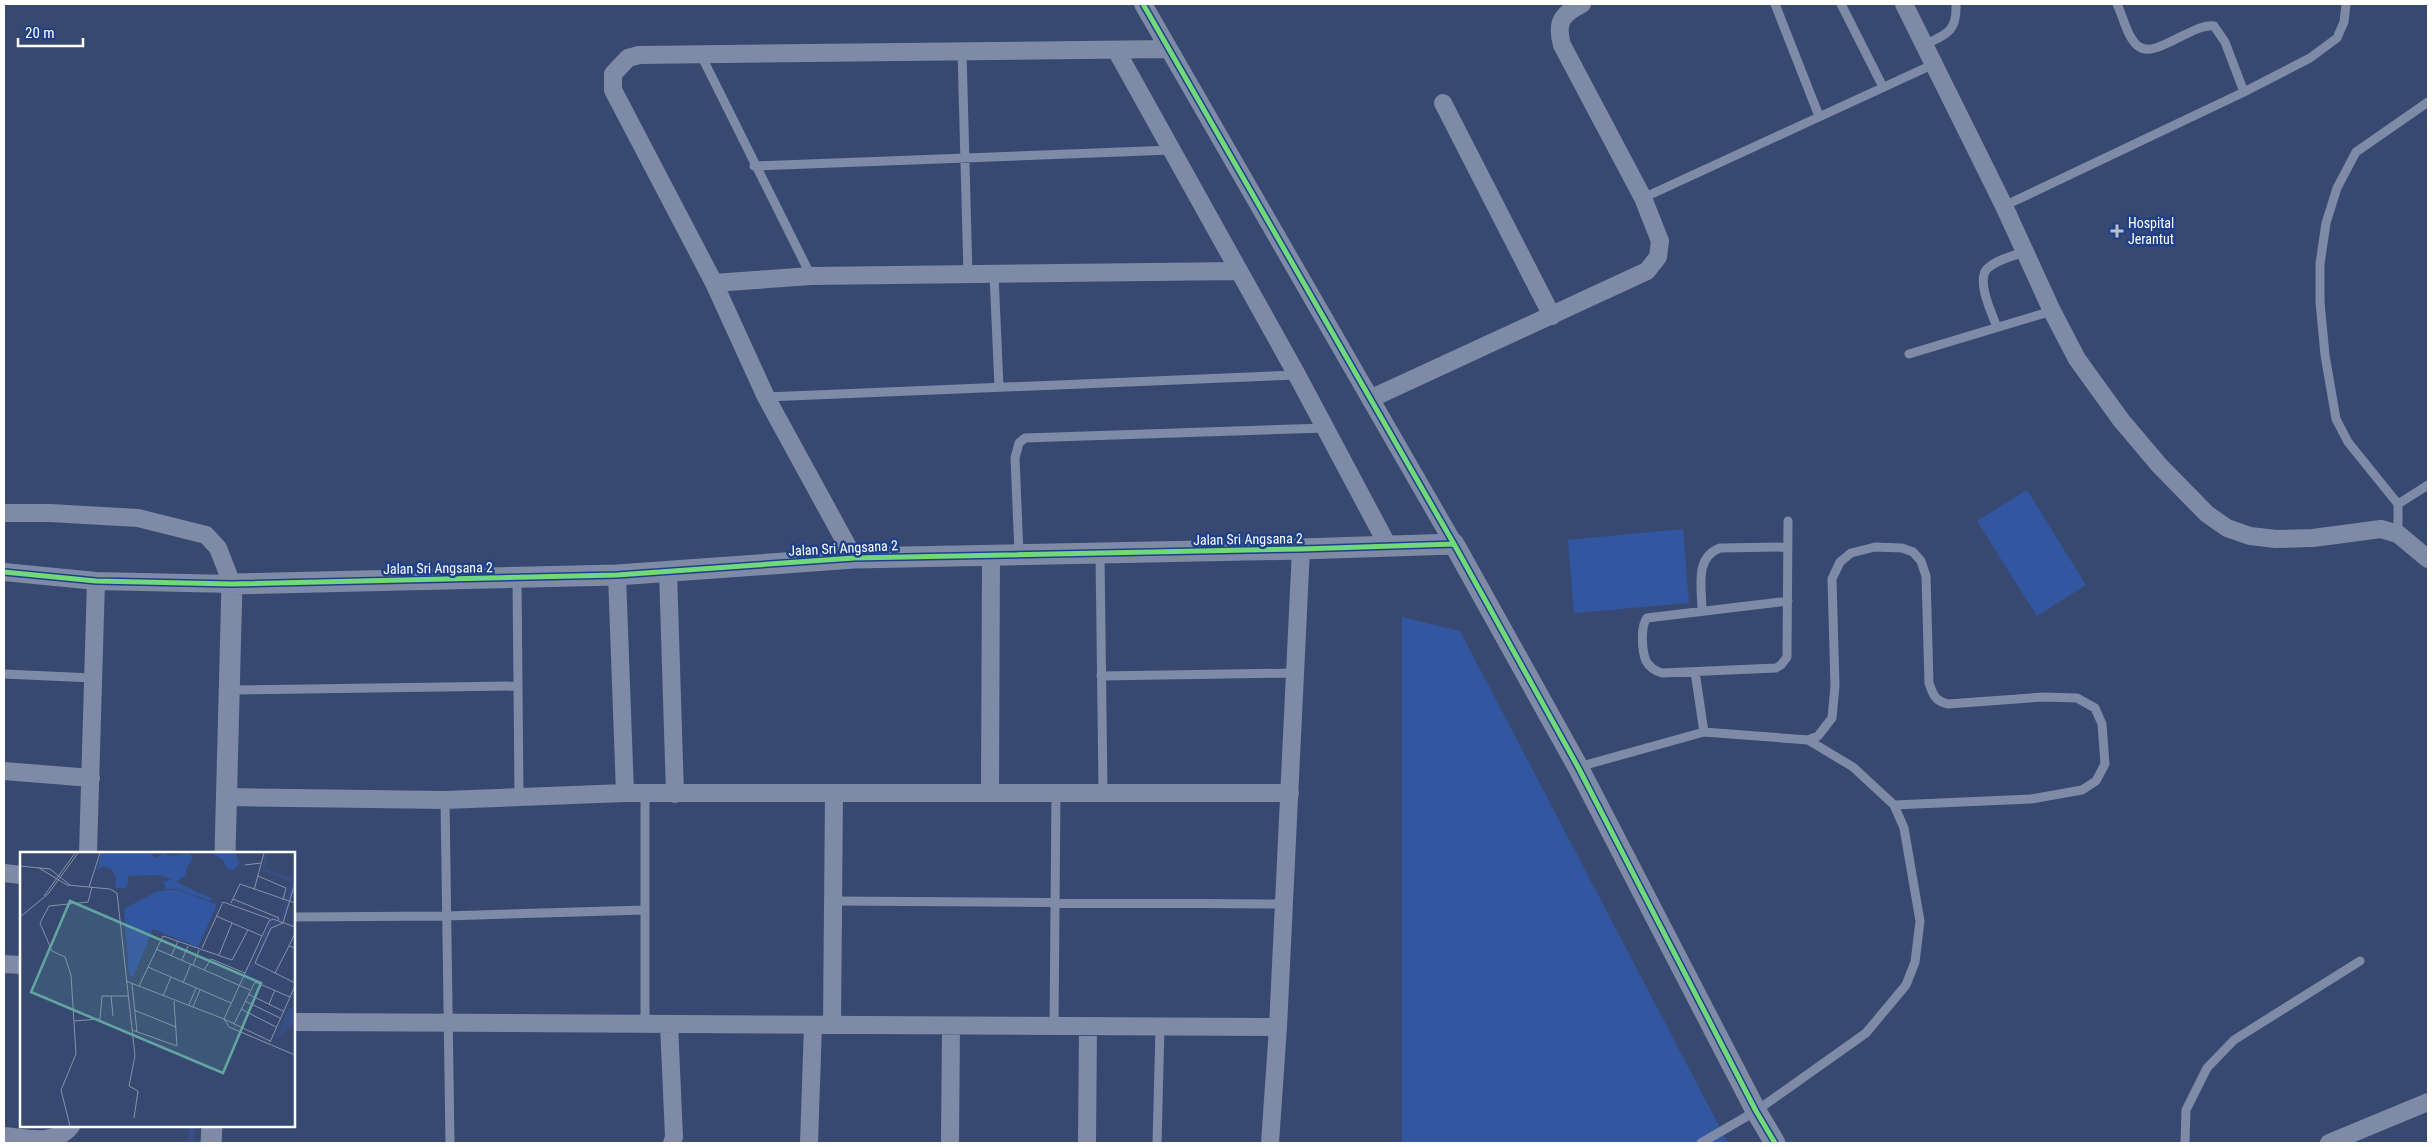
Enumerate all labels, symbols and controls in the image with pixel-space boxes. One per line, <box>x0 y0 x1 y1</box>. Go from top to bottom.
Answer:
scale bar <box>18 15 82 47</box>
text: 20 m <box>25 24 55 42</box>
place label: Hospital Jerantut <box>2128 215 2174 247</box>
marker: Hospital Jerantut <box>2110 224 2124 238</box>
street label: Jalan Sri Angsana 2 <box>1193 530 1303 548</box>
street label: Jalan Sri Angsana 2 <box>788 537 898 559</box>
street label: Jalan Sri Angsana 2 <box>383 559 493 577</box>
inset map <box>20 852 295 1127</box>

